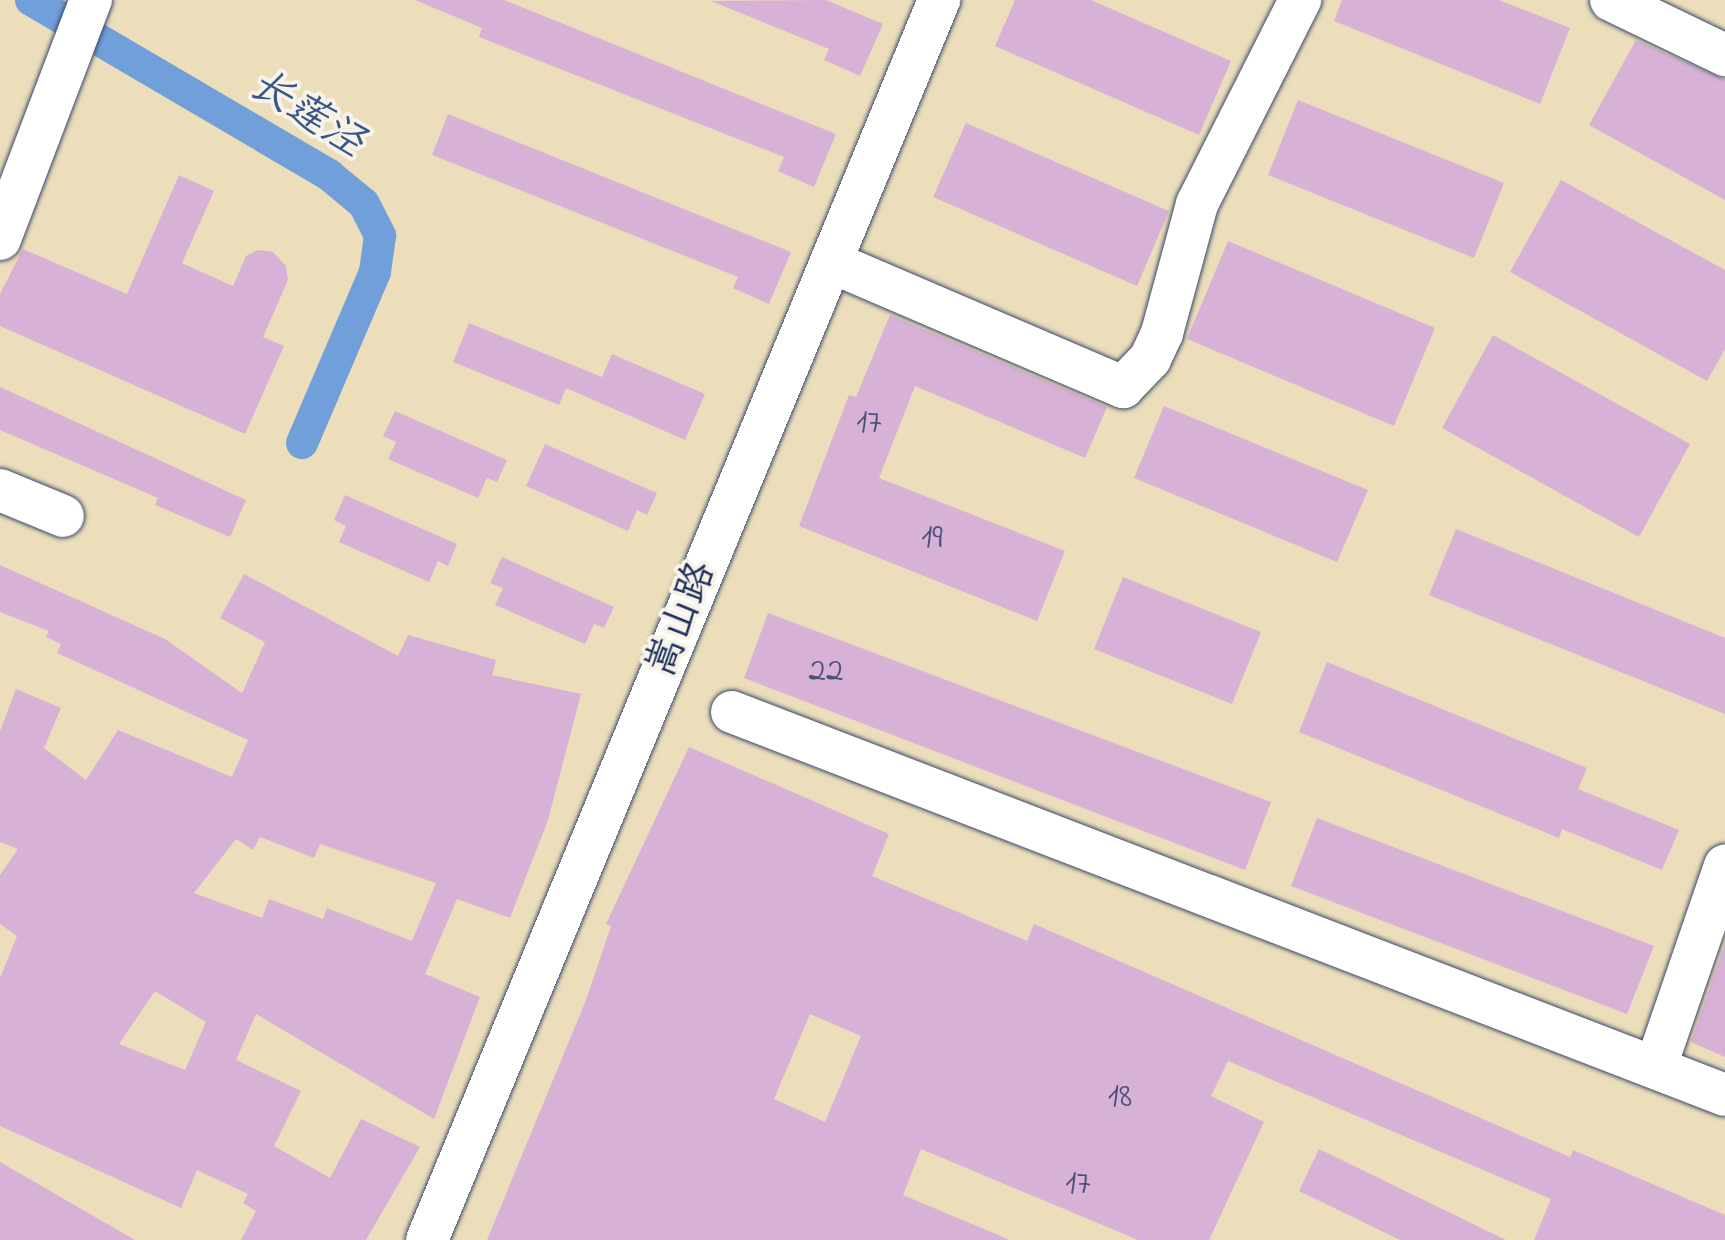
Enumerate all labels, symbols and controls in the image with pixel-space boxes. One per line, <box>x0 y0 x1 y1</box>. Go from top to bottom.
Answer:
water label: 长莲泾 <box>239 60 373 170</box>
house number: 17 <box>856 403 882 445</box>
house number: 19 <box>921 518 943 560</box>
street label: 嵩山路 <box>638 555 728 685</box>
house number: 22 <box>809 651 843 693</box>
house number: 18 <box>1108 1077 1132 1119</box>
house number: 17 <box>1065 1164 1091 1206</box>

